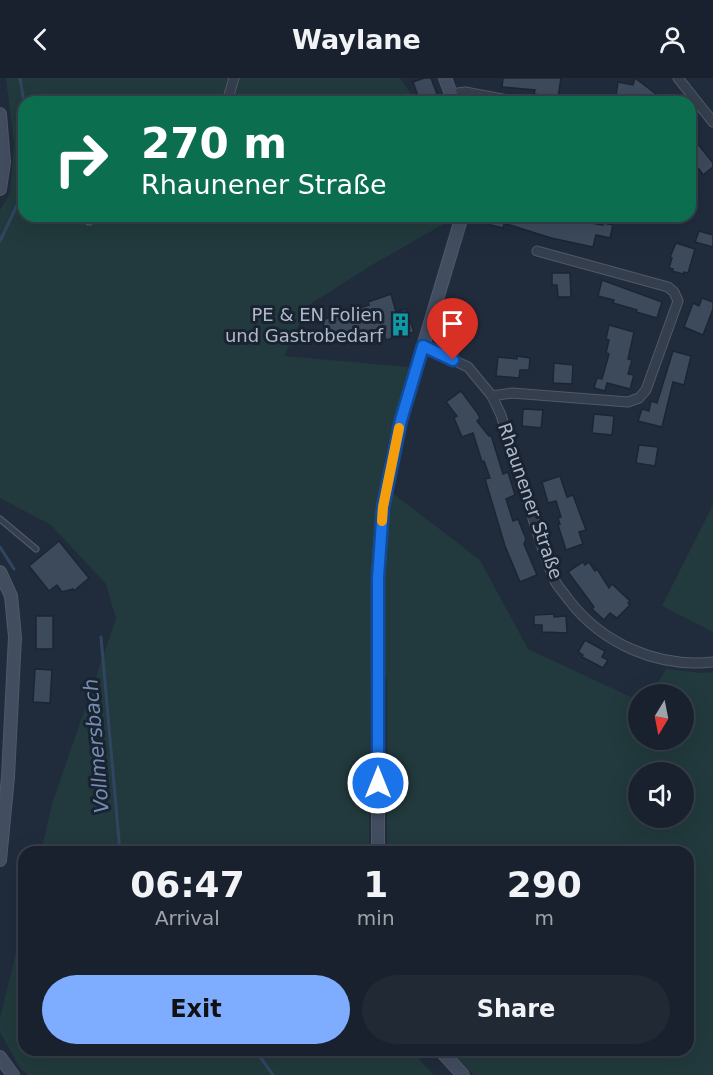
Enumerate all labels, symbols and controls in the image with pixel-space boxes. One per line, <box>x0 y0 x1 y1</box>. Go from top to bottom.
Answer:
icon: back <box>24 23 57 56</box>
icon: person <box>656 23 689 56</box>
text: Waylane <box>292 24 421 55</box>
text: 270 m <box>141 119 287 168</box>
icon: right <box>42 120 120 198</box>
text: Rhaunener Straße <box>141 169 387 200</box>
pin <box>427 298 478 360</box>
place label: PE & EN Folien und Gastrobedarf <box>225 304 384 346</box>
icon: arrive <box>436 307 469 340</box>
building icon: PE & EN Folien und Gastrobedarf <box>388 312 414 338</box>
street label: Rhaunener Straße <box>494 420 567 582</box>
water label: Vollmersbach <box>78 678 114 814</box>
north arrow <box>628 684 694 750</box>
map controls <box>628 684 694 828</box>
position arrow <box>346 751 410 815</box>
button: sound <box>628 762 694 828</box>
text: 06:47 <box>130 864 245 905</box>
text: 1 <box>363 864 388 905</box>
text: 290 <box>507 864 582 905</box>
text: Arrival <box>155 906 220 930</box>
text: min <box>357 906 395 930</box>
text: m <box>535 906 554 930</box>
button: Exit <box>42 975 350 1044</box>
button: Share <box>362 975 670 1044</box>

